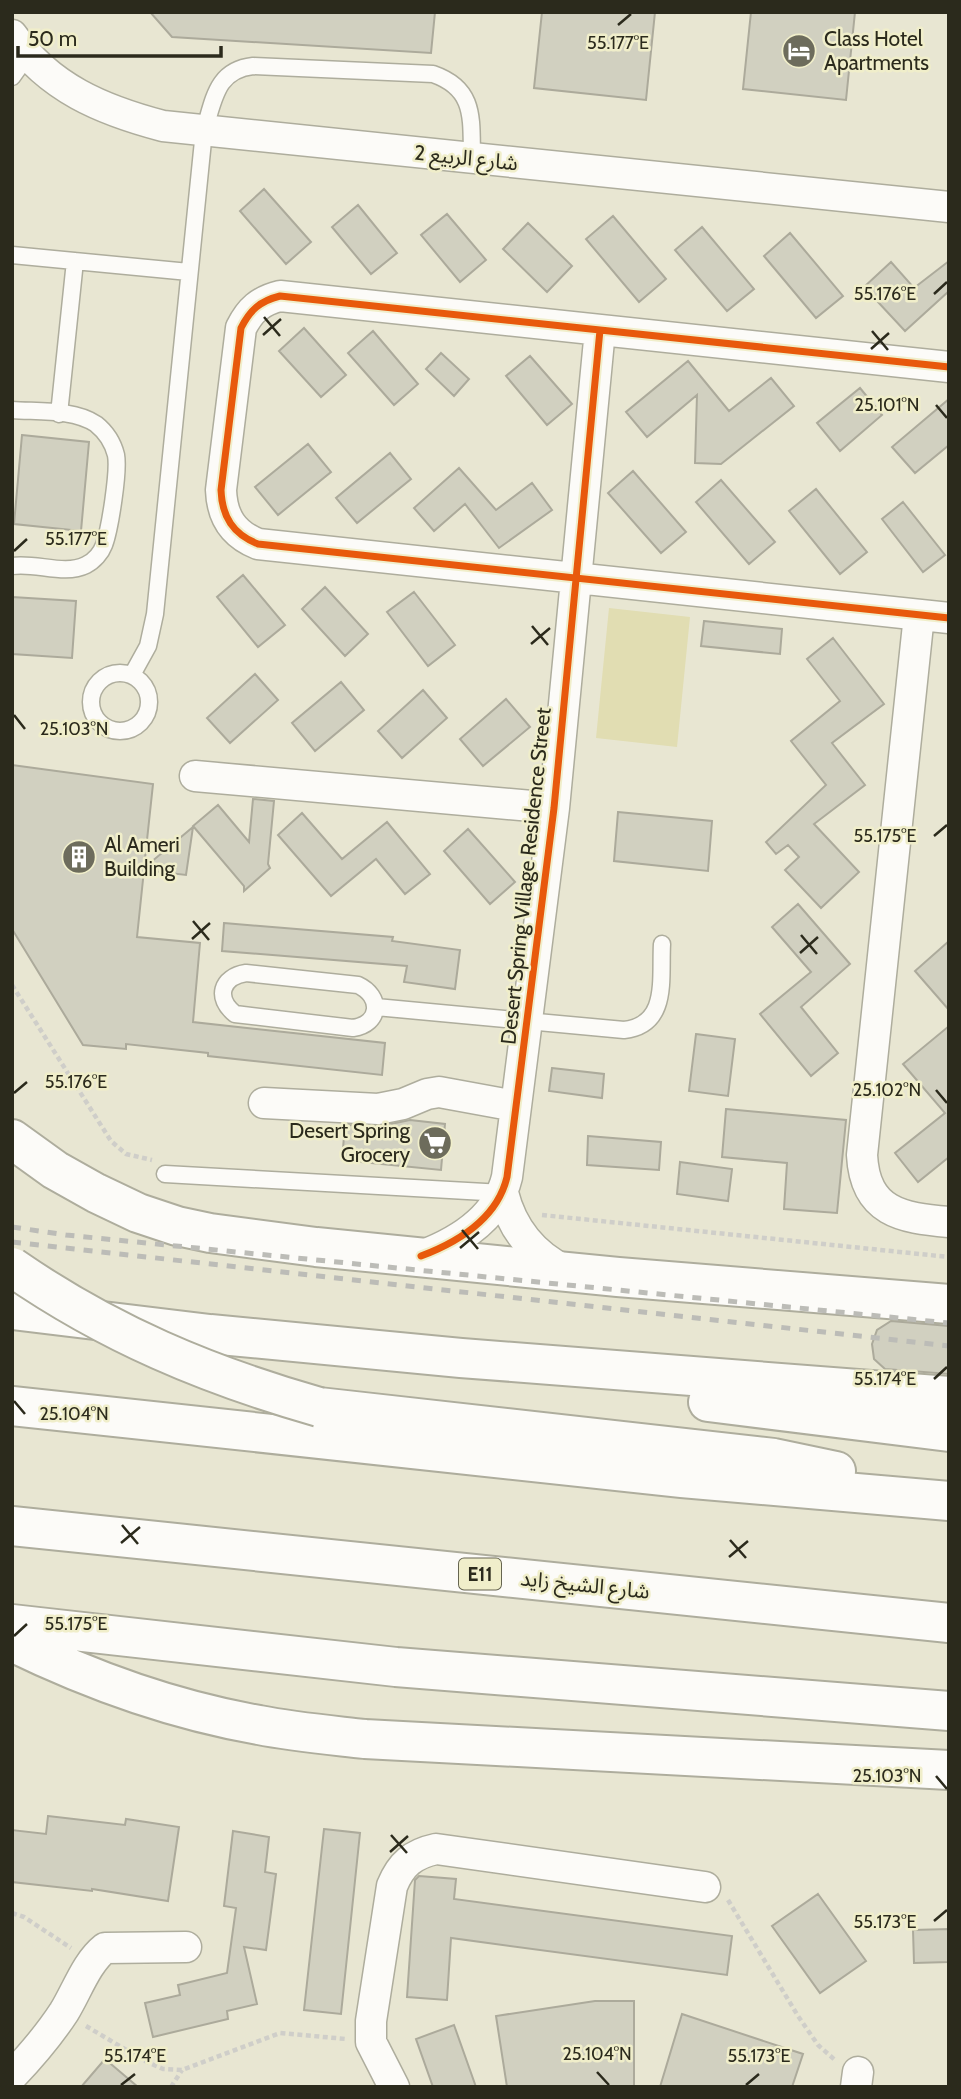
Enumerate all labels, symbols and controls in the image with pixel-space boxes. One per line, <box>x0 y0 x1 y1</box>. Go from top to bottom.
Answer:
scale bar <box>18 14 220 58</box>
text: 50 m <box>28 26 77 51</box>
place label: Class Hotel Apartments <box>824 26 929 75</box>
text: 55.177°E <box>587 32 649 54</box>
hotel icon: Class Hotel Apartments <box>780 32 818 70</box>
street label: شارع الربيع 2 <box>413 140 519 178</box>
text: 55.176°E <box>854 283 916 305</box>
text: 25.101°N <box>855 394 919 416</box>
text: 55.177°E <box>45 528 107 550</box>
street label: Desert Spring Village Residence Street <box>495 706 556 1046</box>
text: 25.103°N <box>40 718 108 740</box>
text: 55.175°E <box>854 825 916 847</box>
place label: Al Ameri Building <box>104 832 180 881</box>
building icon: Al Ameri Building <box>60 838 98 876</box>
text: 55.176°E <box>45 1071 107 1093</box>
text: 25.102°N <box>853 1079 921 1101</box>
place label: Desert Spring Grocery <box>289 1118 411 1167</box>
supermarket icon: Desert Spring Grocery <box>416 1124 454 1162</box>
text: 55.174°E <box>854 1368 916 1390</box>
text: 25.104°N <box>39 1403 109 1425</box>
road number: E11 <box>459 1558 501 1590</box>
street label: شارع الشيخ زايد <box>519 1565 651 1607</box>
text: 55.175°E <box>45 1613 107 1635</box>
text: 25.103°N <box>853 1765 921 1787</box>
text: 55.173°E <box>854 1911 916 1933</box>
text: 25.104°N <box>562 2043 632 2065</box>
text: 55.174°E <box>104 2045 166 2067</box>
text: 55.173°E <box>728 2045 790 2067</box>

